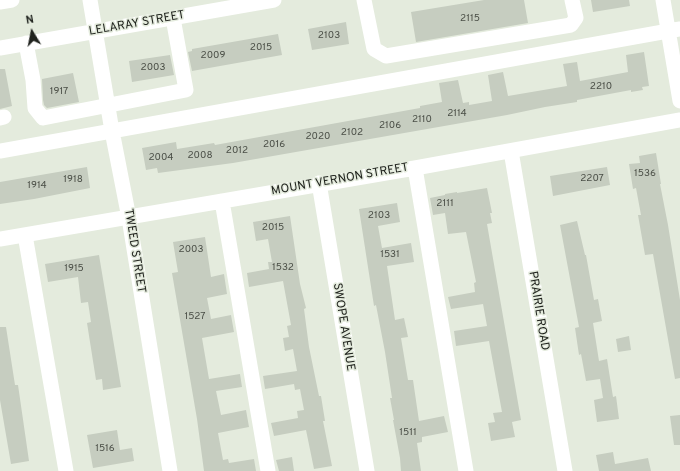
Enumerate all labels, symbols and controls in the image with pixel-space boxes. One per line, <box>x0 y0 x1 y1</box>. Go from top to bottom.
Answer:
street label: LELARAY STREET <box>88 8 186 40</box>
north arrow <box>12 12 52 52</box>
text: N <box>25 13 35 28</box>
house number: 2115 <box>460 13 480 25</box>
house number: 2103 <box>318 30 340 42</box>
house number: 2015 <box>250 42 272 54</box>
house number: 2009 <box>201 50 225 62</box>
house number: 2003 <box>141 62 165 74</box>
house number: 2210 <box>590 81 612 93</box>
house number: 1917 <box>50 86 68 98</box>
house number: 2114 <box>447 108 467 120</box>
house number: 2110 <box>412 114 432 126</box>
house number: 2106 <box>379 120 401 132</box>
house number: 2102 <box>341 127 363 139</box>
house number: 2020 <box>305 131 331 143</box>
house number: 2016 <box>263 139 285 151</box>
house number: 2012 <box>226 145 248 157</box>
house number: 2008 <box>188 150 212 162</box>
house number: 2004 <box>148 152 174 164</box>
street label: MOUNT VERNON STREET <box>270 161 410 199</box>
house number: 1536 <box>634 168 656 180</box>
house number: 2207 <box>580 173 604 185</box>
house number: 1918 <box>63 174 83 186</box>
house number: 1914 <box>27 180 47 192</box>
house number: 2111 <box>436 198 454 210</box>
street label: TWEED STREET <box>120 208 148 294</box>
house number: 2103 <box>368 210 390 222</box>
house number: 2015 <box>262 222 284 234</box>
house number: 2003 <box>179 244 203 256</box>
house number: 1531 <box>380 249 400 261</box>
house number: 1532 <box>272 262 294 274</box>
house number: 1915 <box>64 263 84 275</box>
street label: PRAIRIE ROAD <box>525 270 551 352</box>
street label: SWOPE AVENUE <box>329 282 357 372</box>
house number: 1527 <box>184 311 206 323</box>
house number: 1511 <box>399 427 417 439</box>
house number: 1516 <box>95 443 115 455</box>

